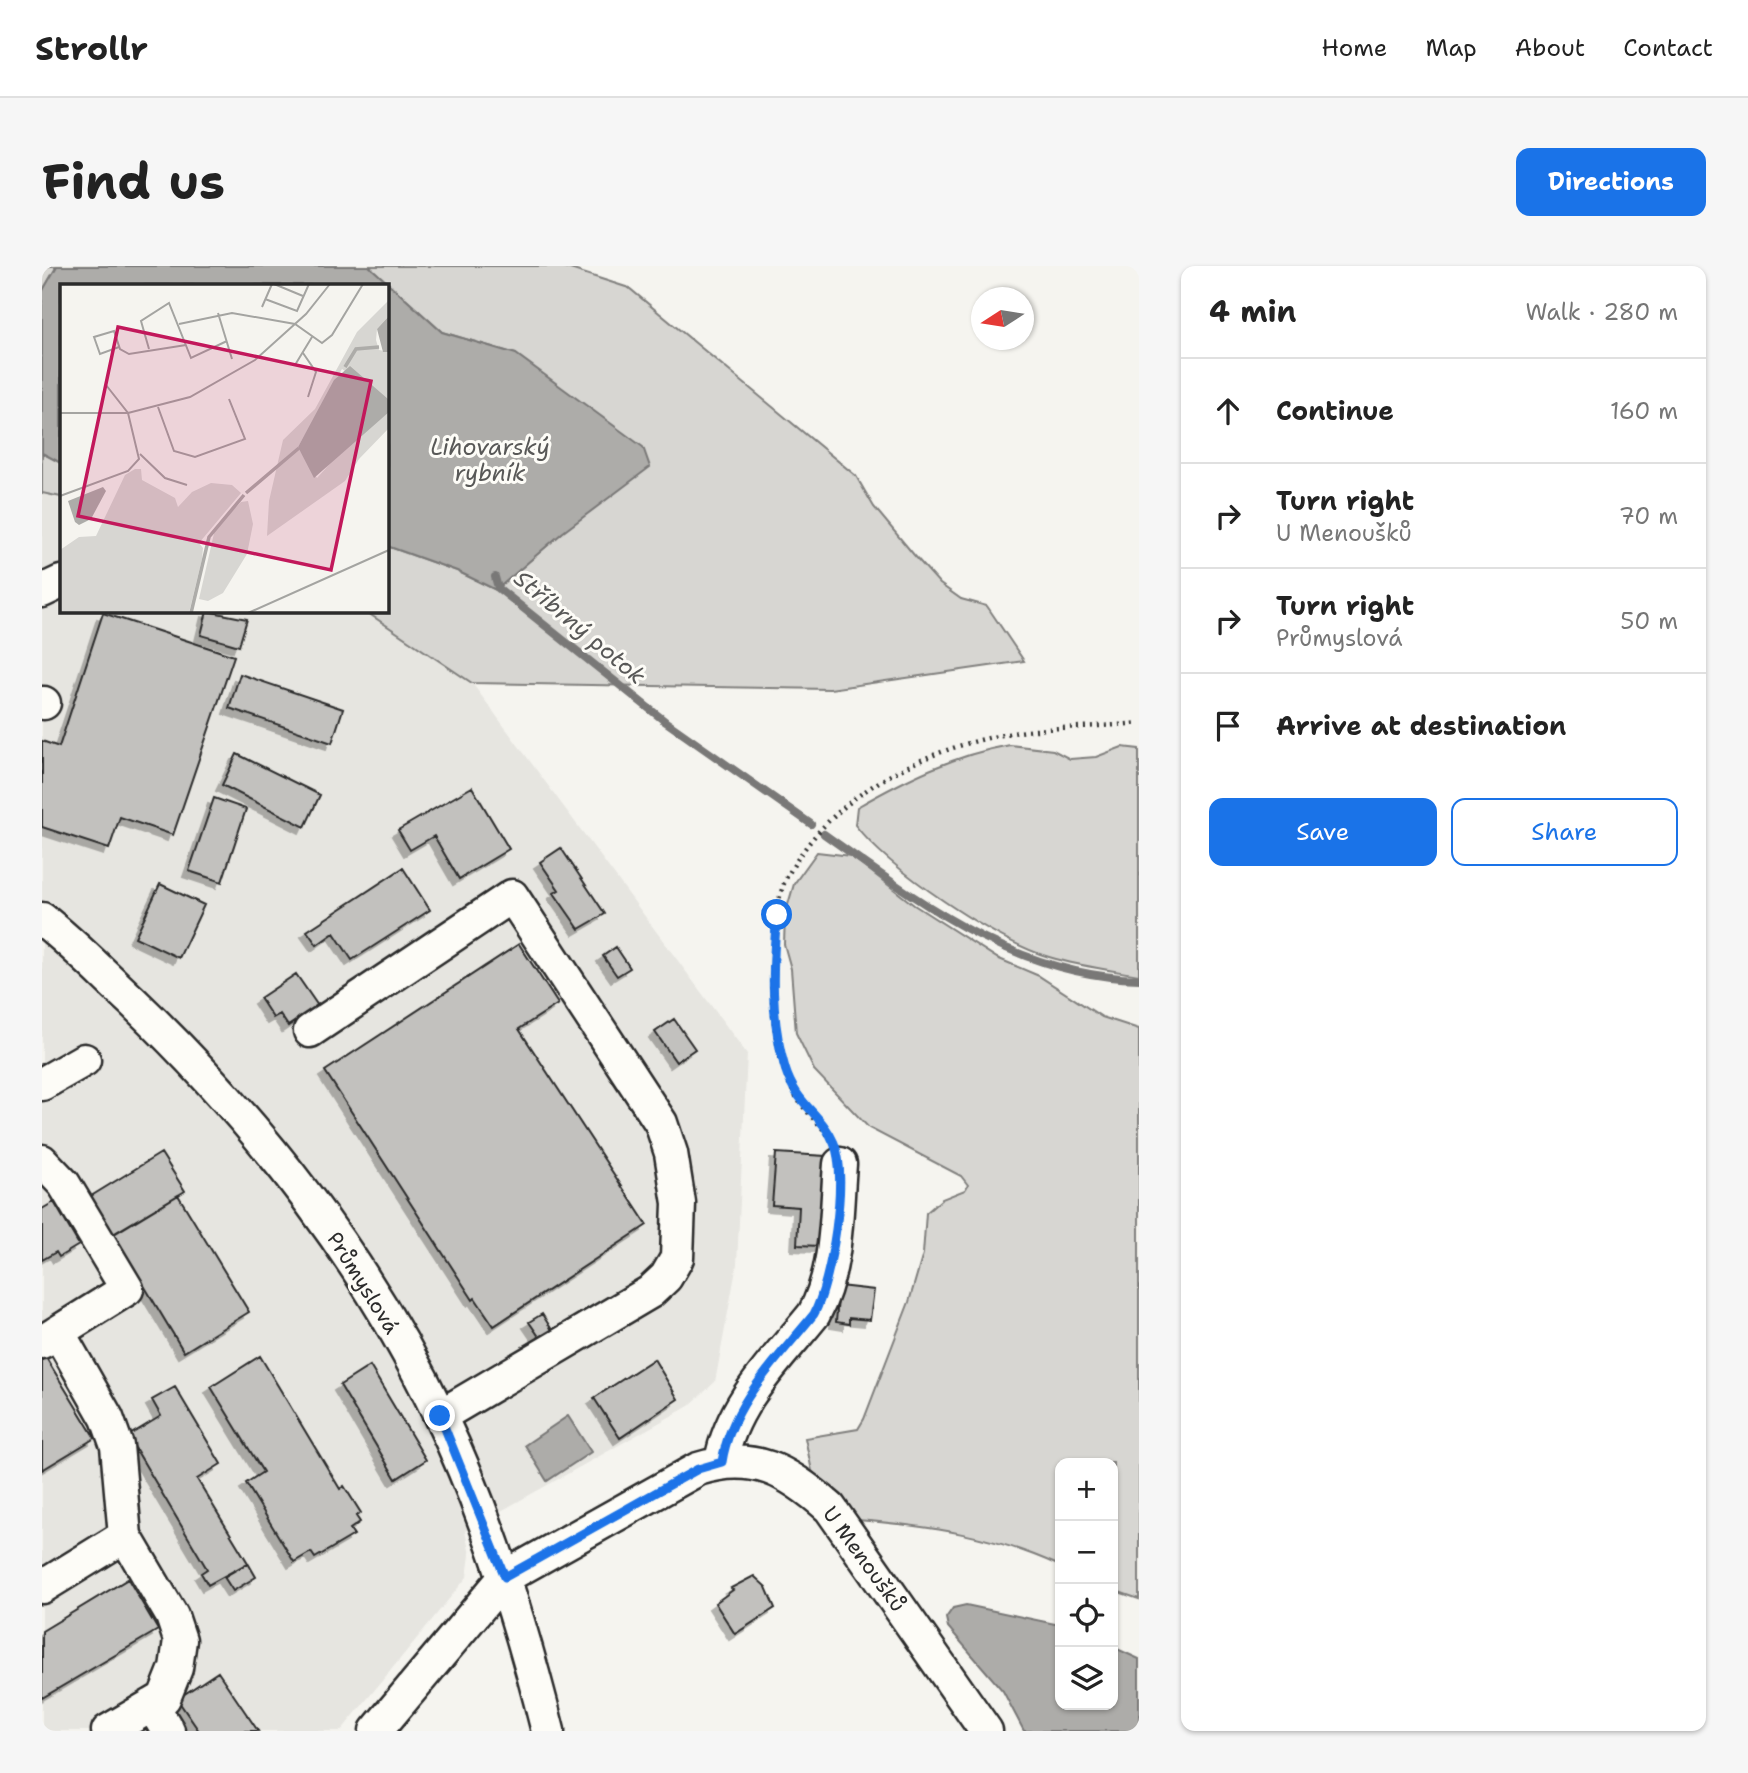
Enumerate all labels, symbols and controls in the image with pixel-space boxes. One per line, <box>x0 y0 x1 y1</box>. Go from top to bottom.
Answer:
text: Strollr <box>35 26 148 71</box>
text: Home <box>1321 32 1387 64</box>
text: Map <box>1425 32 1477 64</box>
text: About <box>1515 32 1585 64</box>
text: Contact <box>1623 32 1713 64</box>
button: Directions <box>1516 148 1706 216</box>
text: Find us <box>42 149 225 215</box>
inset map <box>60 284 388 612</box>
north arrow <box>971 287 1034 350</box>
text: 4 min <box>1209 291 1296 332</box>
text: Walk · 280 m <box>1525 297 1678 327</box>
icon: ahead <box>1209 392 1247 430</box>
text: Continue <box>1276 393 1394 428</box>
text: 160 m <box>1610 396 1678 426</box>
water label: Lihovarský rybník <box>430 432 550 488</box>
text: Turn right <box>1276 483 1414 518</box>
icon: right <box>1209 497 1247 535</box>
text: 70 m <box>1619 501 1678 531</box>
text: U Menoušků <box>1276 518 1412 548</box>
water label: Stříbrný potok <box>508 563 652 691</box>
text: Turn right <box>1276 588 1414 623</box>
icon: right <box>1209 602 1247 640</box>
text: 50 m <box>1620 606 1678 636</box>
text: Průmyslová <box>1276 623 1402 653</box>
icon: arrive <box>1209 707 1247 745</box>
text: Arrive at destination <box>1276 708 1566 743</box>
button: Save <box>1209 798 1437 866</box>
button: Share <box>1451 798 1678 866</box>
route start <box>761 899 792 930</box>
street label: Průmyslová <box>321 1227 405 1339</box>
route end <box>424 1400 455 1431</box>
map controls <box>1055 1458 1118 1710</box>
button: + <box>1055 1458 1118 1521</box>
street label: U Menoušků <box>816 1501 912 1617</box>
button: − <box>1055 1521 1118 1584</box>
button: locate <box>1055 1584 1118 1647</box>
button: layers <box>1055 1647 1118 1710</box>

